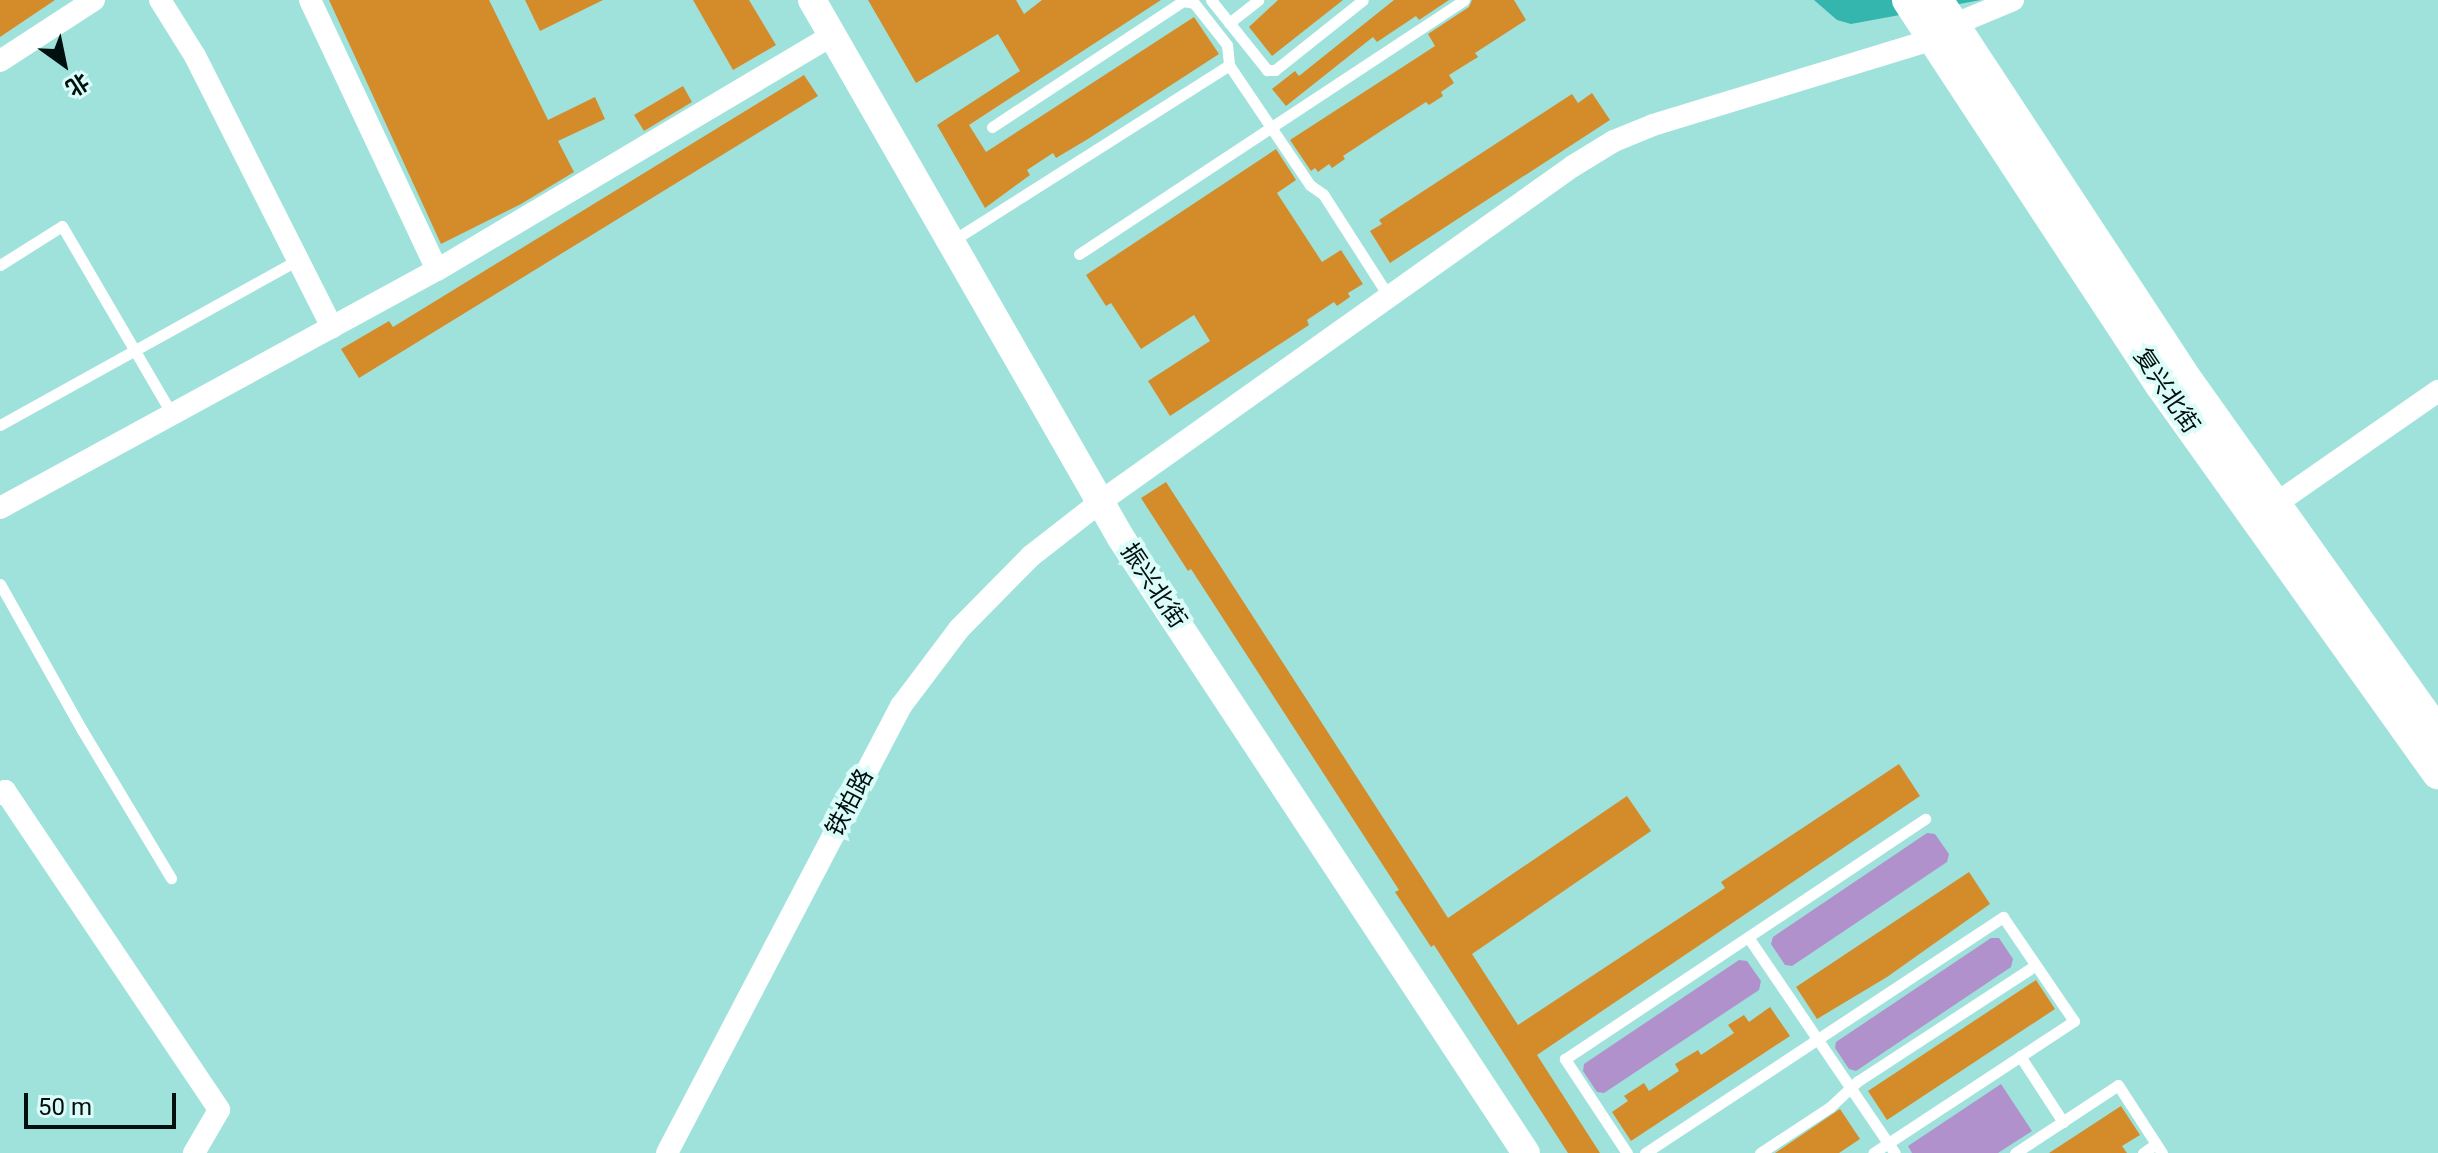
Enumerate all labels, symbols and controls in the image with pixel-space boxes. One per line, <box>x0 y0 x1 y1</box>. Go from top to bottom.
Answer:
north arrow <box>24 24 104 104</box>
text: 北 <box>61 68 93 101</box>
street label: 复兴北街 <box>2127 343 2205 439</box>
street label: 振兴北街 <box>1114 538 1192 634</box>
street label: 铁柏路 <box>820 764 880 842</box>
scale bar <box>28 1077 180 1127</box>
text: 50 m <box>38 1093 92 1121</box>

